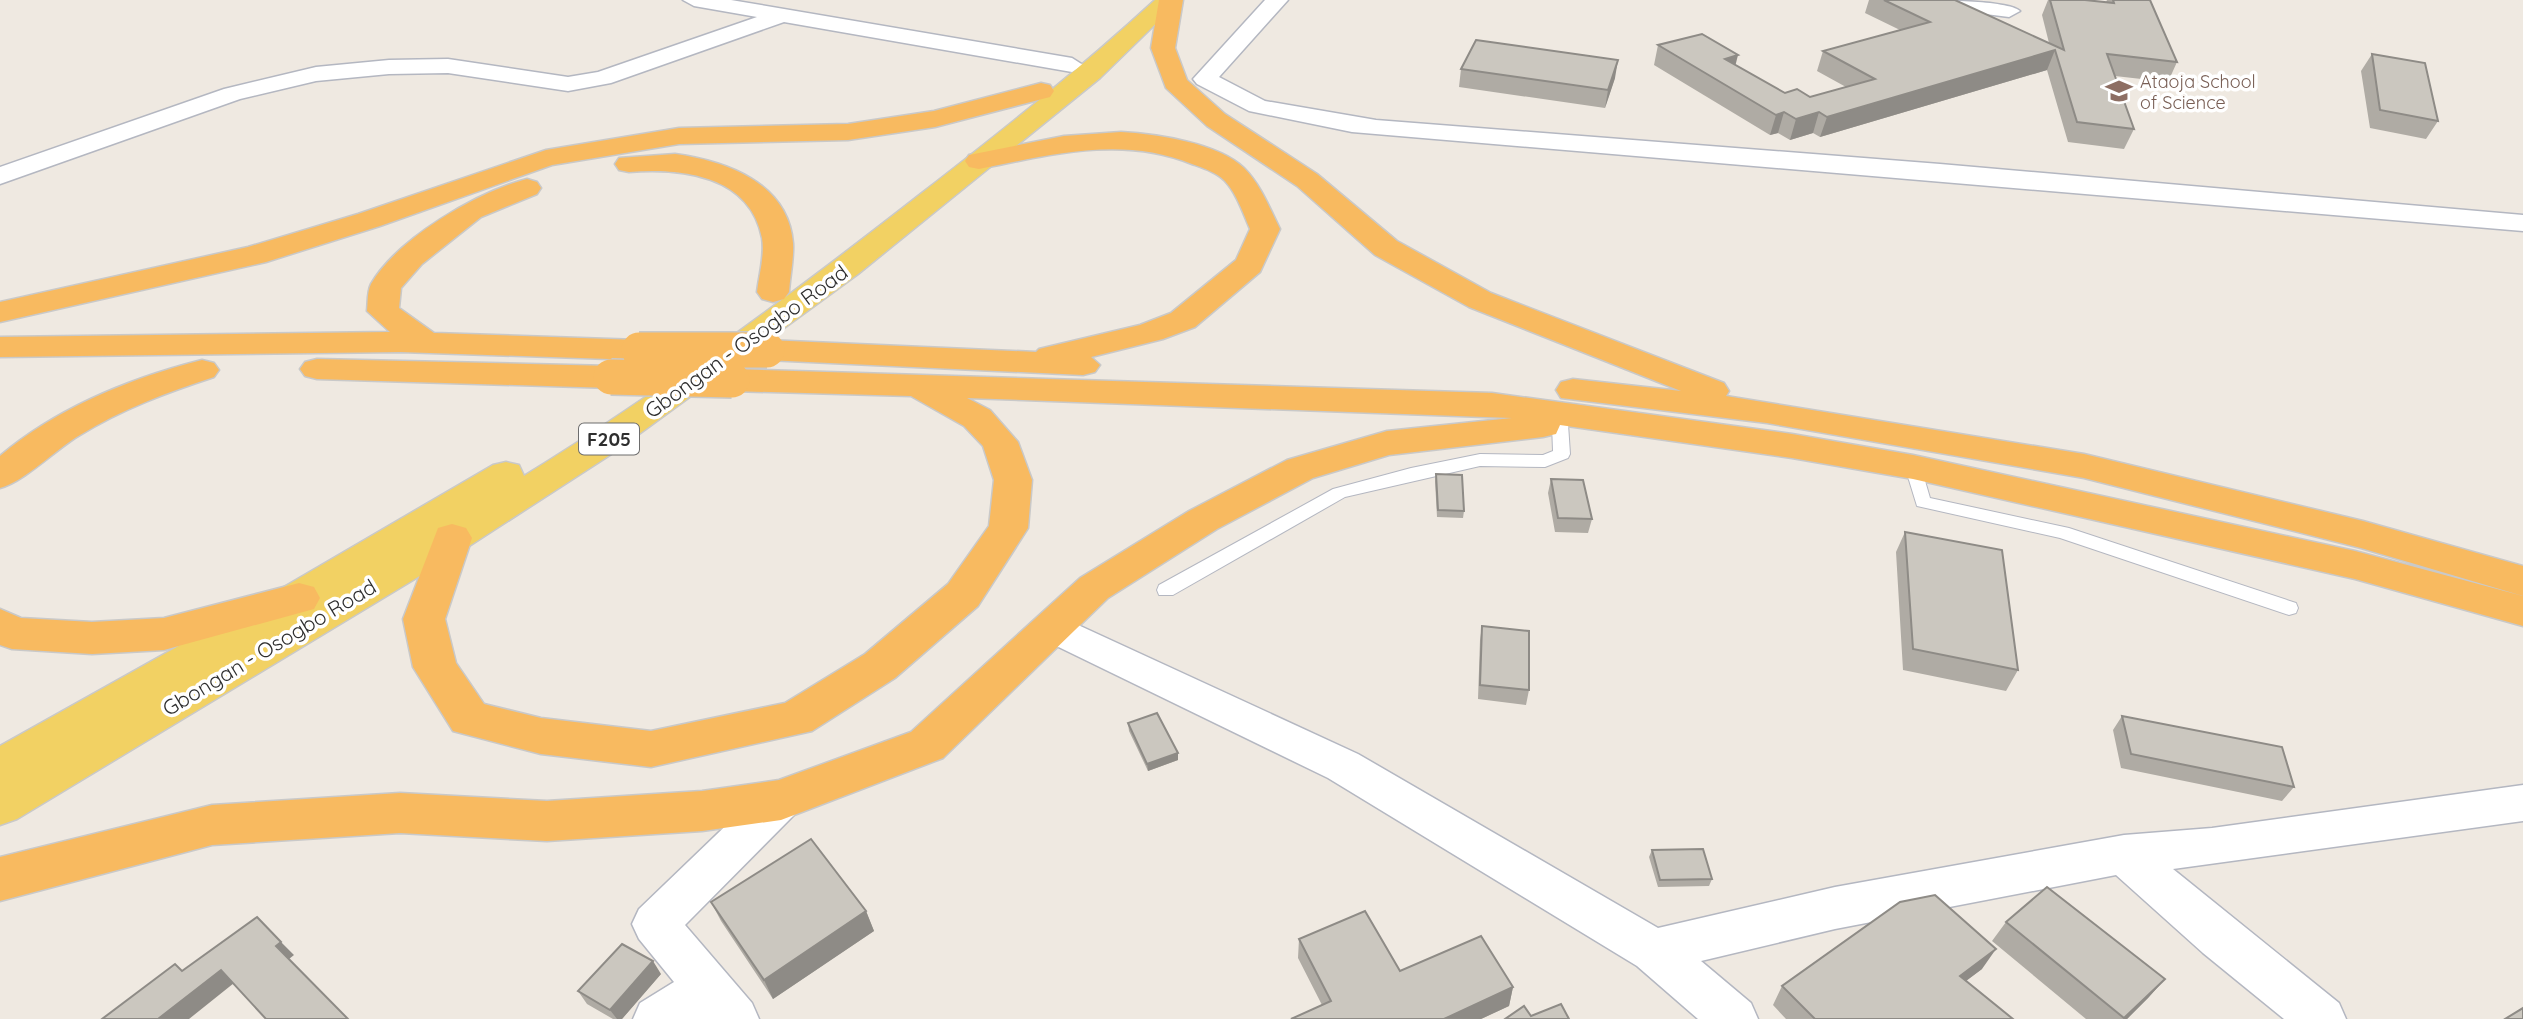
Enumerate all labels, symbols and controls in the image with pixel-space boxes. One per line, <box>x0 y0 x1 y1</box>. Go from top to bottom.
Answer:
place label: Ataoja School of Science <box>2140 70 2256 114</box>
school or university icon: Ataoja School of Science <box>2104 76 2134 106</box>
street label: Gbongan - Osogbo Road <box>639 259 853 423</box>
road number: F205 <box>579 424 639 454</box>
street label: Gbongan - Osogbo Road <box>157 573 381 721</box>

